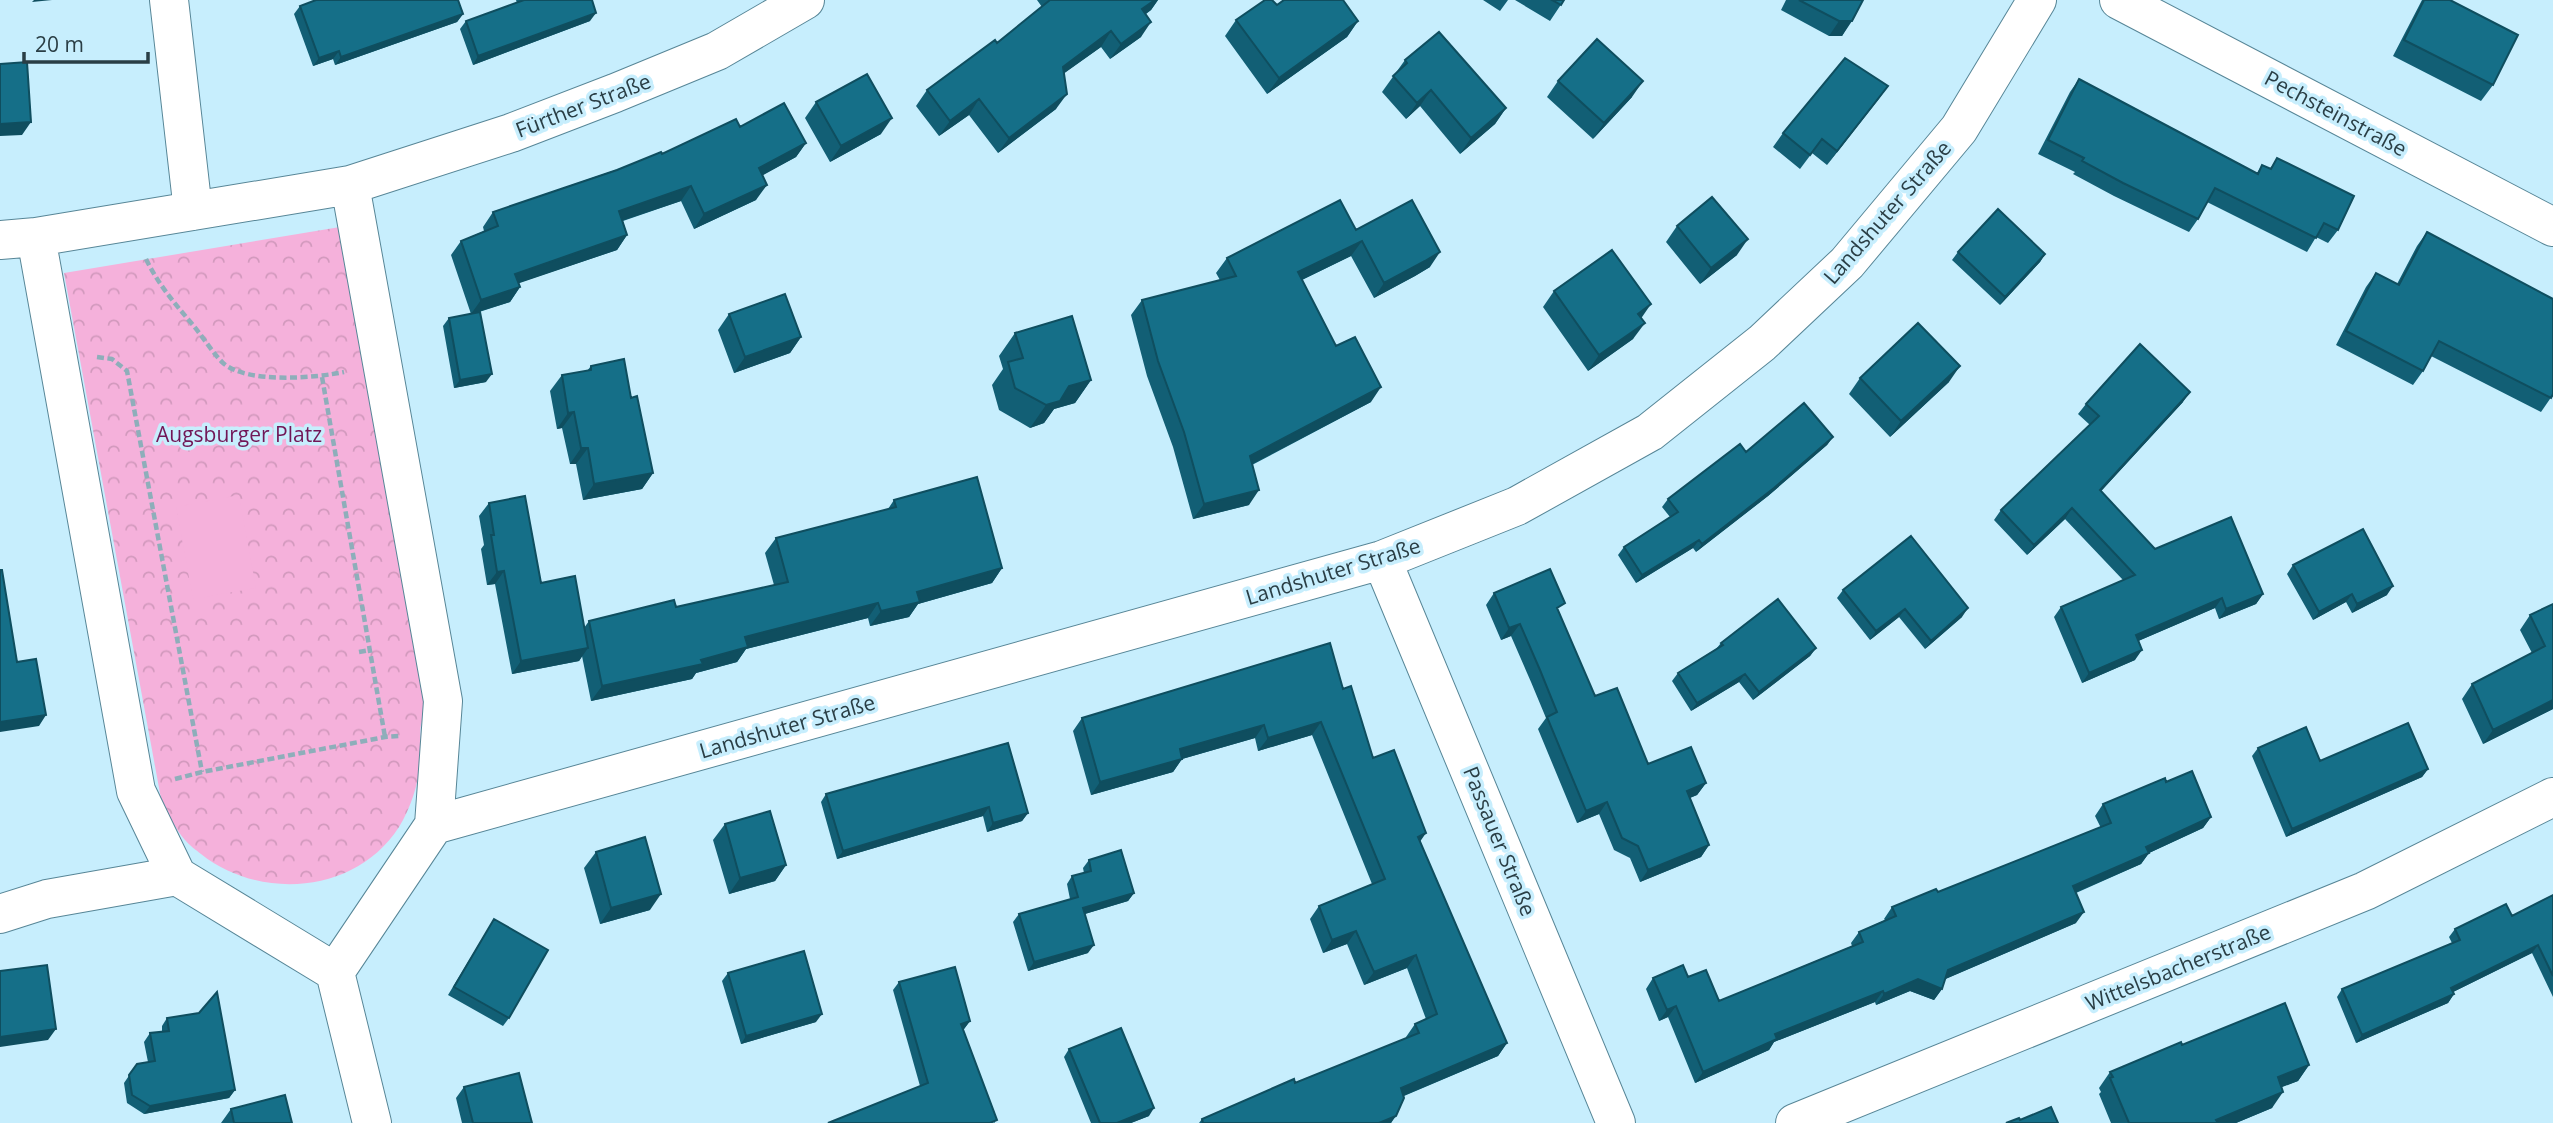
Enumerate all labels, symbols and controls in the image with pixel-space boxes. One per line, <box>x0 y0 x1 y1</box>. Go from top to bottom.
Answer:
scale bar <box>24 21 149 65</box>
text: 20 m <box>35 30 84 58</box>
street label: Pechsteinstraße <box>2260 64 2412 162</box>
street label: Fürther Straße <box>511 66 655 144</box>
street label: Landshuter Straße <box>1817 134 1957 290</box>
park label: Augsburger Platz <box>156 420 322 448</box>
street label: Landshuter Straße <box>1242 531 1424 611</box>
street label: Landshuter Straße <box>696 688 878 764</box>
street label: Passauer Straße <box>1457 762 1543 920</box>
street label: Wittelsbacherstraße <box>2081 917 2275 1017</box>

